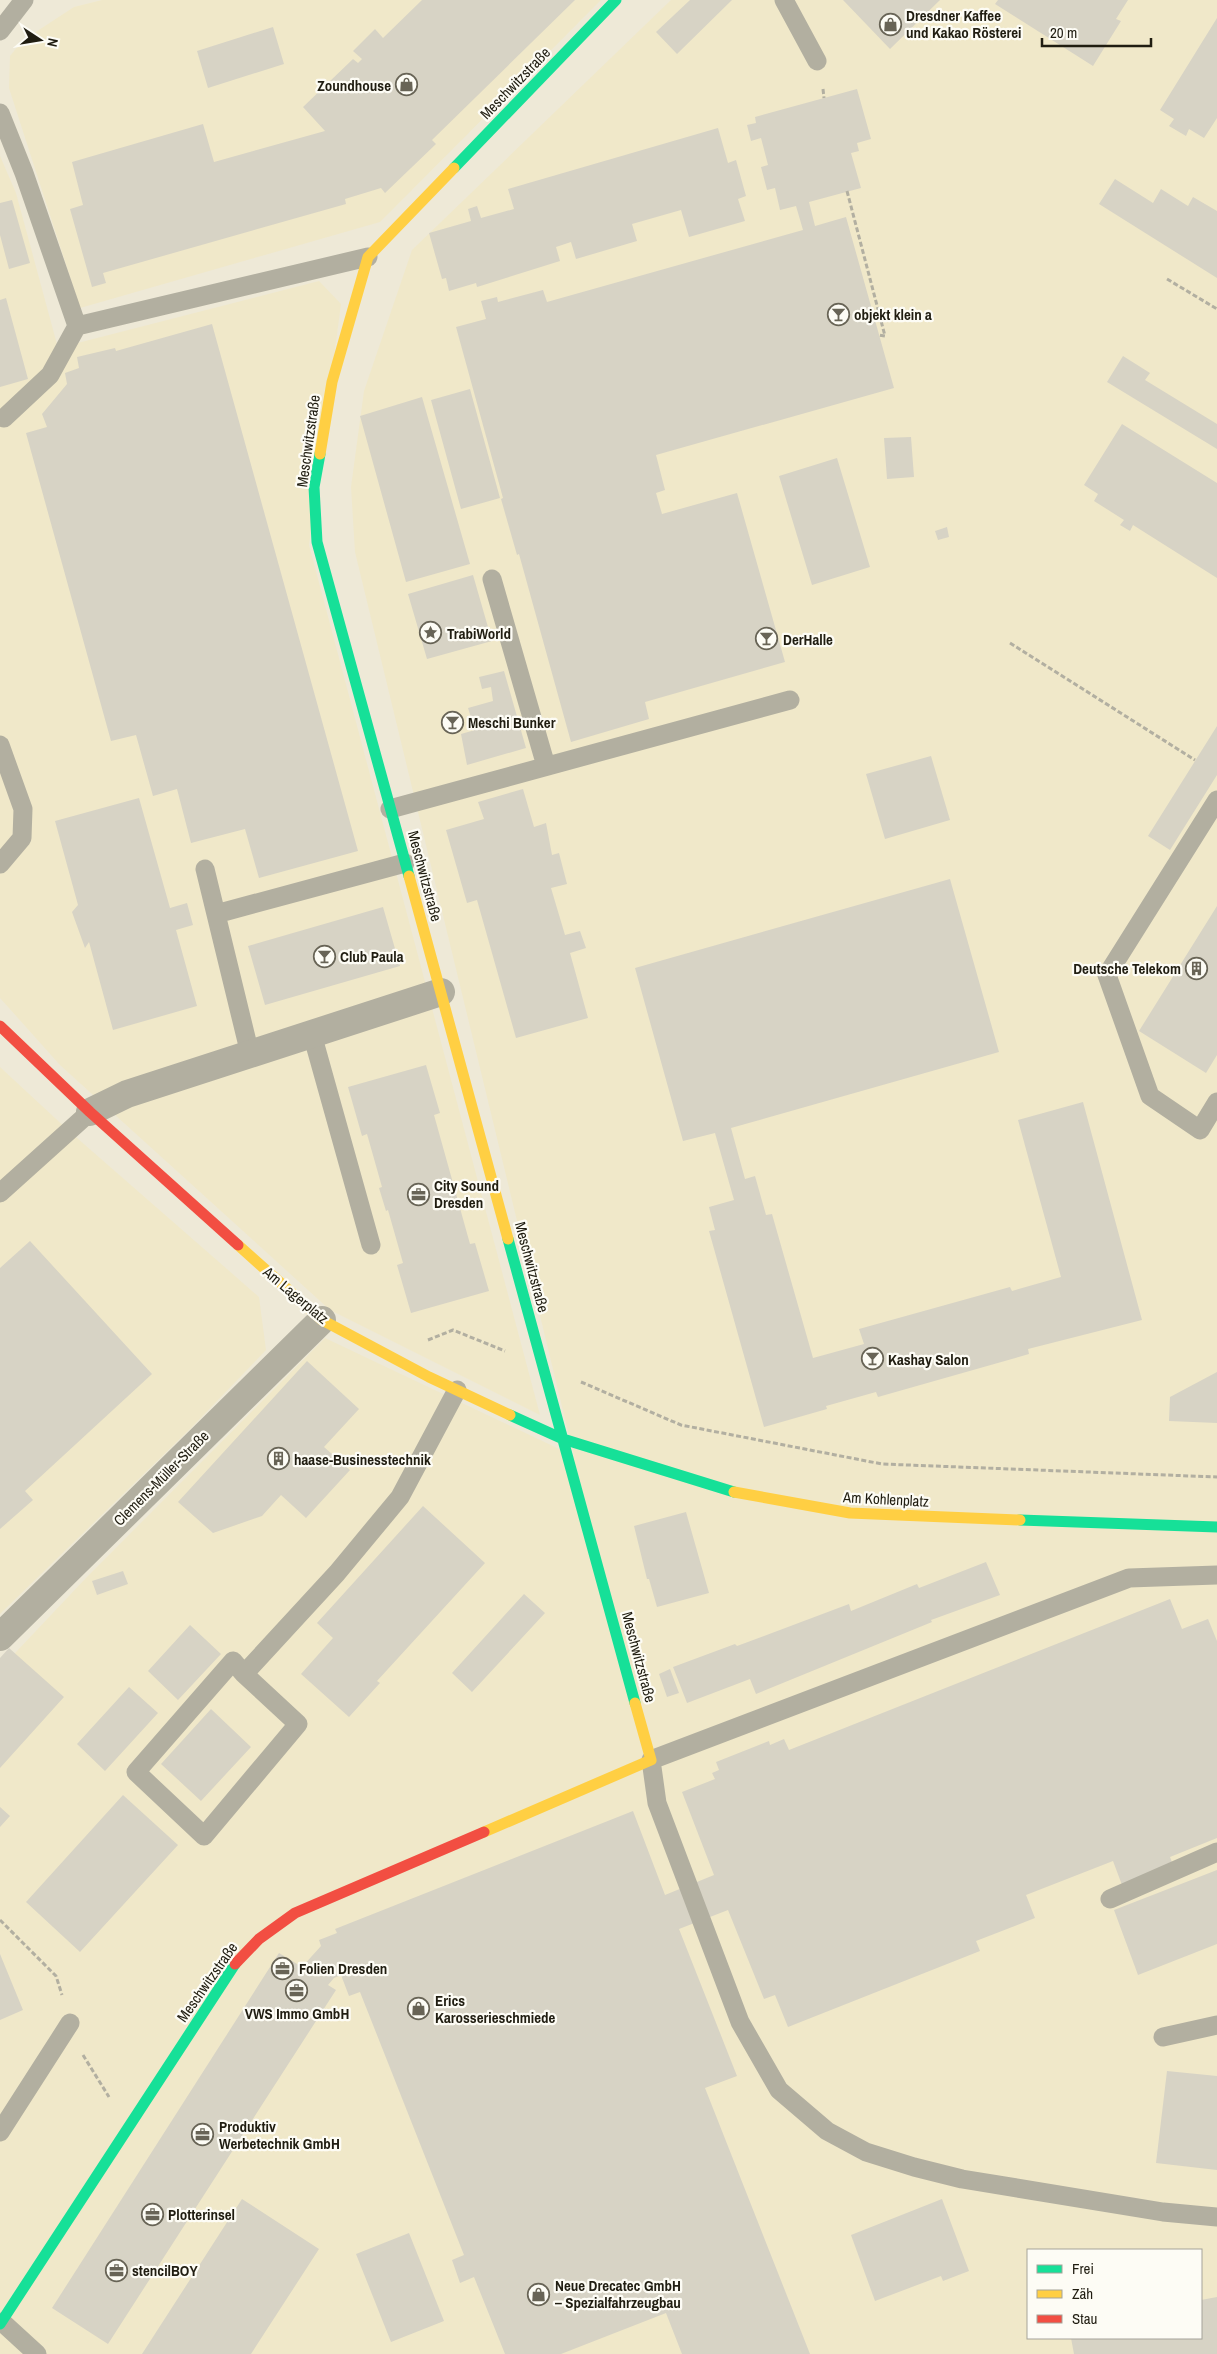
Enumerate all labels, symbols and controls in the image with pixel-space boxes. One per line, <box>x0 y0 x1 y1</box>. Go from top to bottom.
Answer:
place label: Dresdner Kaffee und Kakao Rösterei <box>906 5 1022 43</box>
shop icon: Dresdner Kaffee und Kakao Rösterei <box>878 12 902 36</box>
north arrow <box>15 15 65 65</box>
scale bar <box>1042 15 1151 47</box>
text: 20 m <box>1050 22 1077 43</box>
text: N <box>43 37 62 49</box>
street label: Meschwitzstraße <box>475 42 555 124</box>
shop icon: Zoundhouse <box>395 73 419 97</box>
place label: Zoundhouse <box>317 75 391 96</box>
bar icon: objekt klein a <box>826 302 850 326</box>
place label: objekt klein a <box>854 304 932 325</box>
street label: Meschwitzstraße <box>291 393 325 488</box>
place icon: TrabiWorld <box>419 621 443 645</box>
place label: TrabiWorld <box>447 623 511 644</box>
bar icon: DerHalle <box>755 627 779 651</box>
place label: DerHalle <box>783 629 833 650</box>
bar icon: Meschi Bunker <box>440 710 464 734</box>
place label: Meschi Bunker <box>468 712 556 733</box>
street label: Meschwitzstraße <box>403 828 447 924</box>
bar icon: Club Paula <box>312 944 336 968</box>
place label: Club Paula <box>340 946 404 967</box>
building icon: Deutsche Telekom <box>1185 956 1209 980</box>
place label: Deutsche Telekom <box>1073 958 1181 979</box>
place label: City Sound Dresden <box>434 1175 499 1213</box>
office icon: City Sound Dresden <box>406 1182 430 1206</box>
street label: Meschwitzstraße <box>510 1219 554 1315</box>
street label: Am Lagerplatz <box>258 1261 333 1329</box>
bar icon: Kashay Salon <box>860 1347 884 1371</box>
place label: Kashay Salon <box>888 1349 969 1370</box>
street label: Clemens-Müller-Straße <box>109 1426 213 1530</box>
building icon: haase-Businesstechnik <box>266 1447 290 1471</box>
place label: haase-Businesstechnik <box>294 1449 431 1470</box>
street label: Am Kohlenplatz <box>841 1486 930 1512</box>
street label: Meschwitzstraße <box>617 1609 661 1705</box>
street label: Meschwitzstraße <box>172 1938 242 2026</box>
office icon: Folien Dresden <box>271 1956 295 1980</box>
place label: Folien Dresden <box>299 1958 387 1979</box>
office icon: VWS Immo GmbH <box>285 1978 309 2002</box>
place label: Erics Karosserieschmiede <box>435 1990 555 2028</box>
shop icon: Erics Karosserieschmiede <box>407 1997 431 2021</box>
place label: VWS Immo GmbH <box>245 2003 349 2024</box>
place label: Produktiv Werbetechnik GmbH <box>219 2116 340 2154</box>
office icon: Produktiv Werbetechnik GmbH <box>191 2123 215 2147</box>
office icon: Plotterinsel <box>140 2202 164 2226</box>
place label: Plotterinsel <box>168 2204 235 2225</box>
legend <box>1027 2249 1202 2339</box>
office icon: stencilBOY <box>104 2258 128 2282</box>
text: Frei <box>1072 2258 1094 2279</box>
place label: stencilBOY <box>132 2260 198 2281</box>
place label: Neue Drecatec GmbH – Spezialfahrzeugbau <box>555 2275 681 2313</box>
shop icon: Neue Drecatec GmbH – Spezialfahrzeugbau <box>527 2282 551 2306</box>
text: Zäh <box>1072 2283 1093 2304</box>
text: Stau <box>1072 2308 1097 2329</box>

